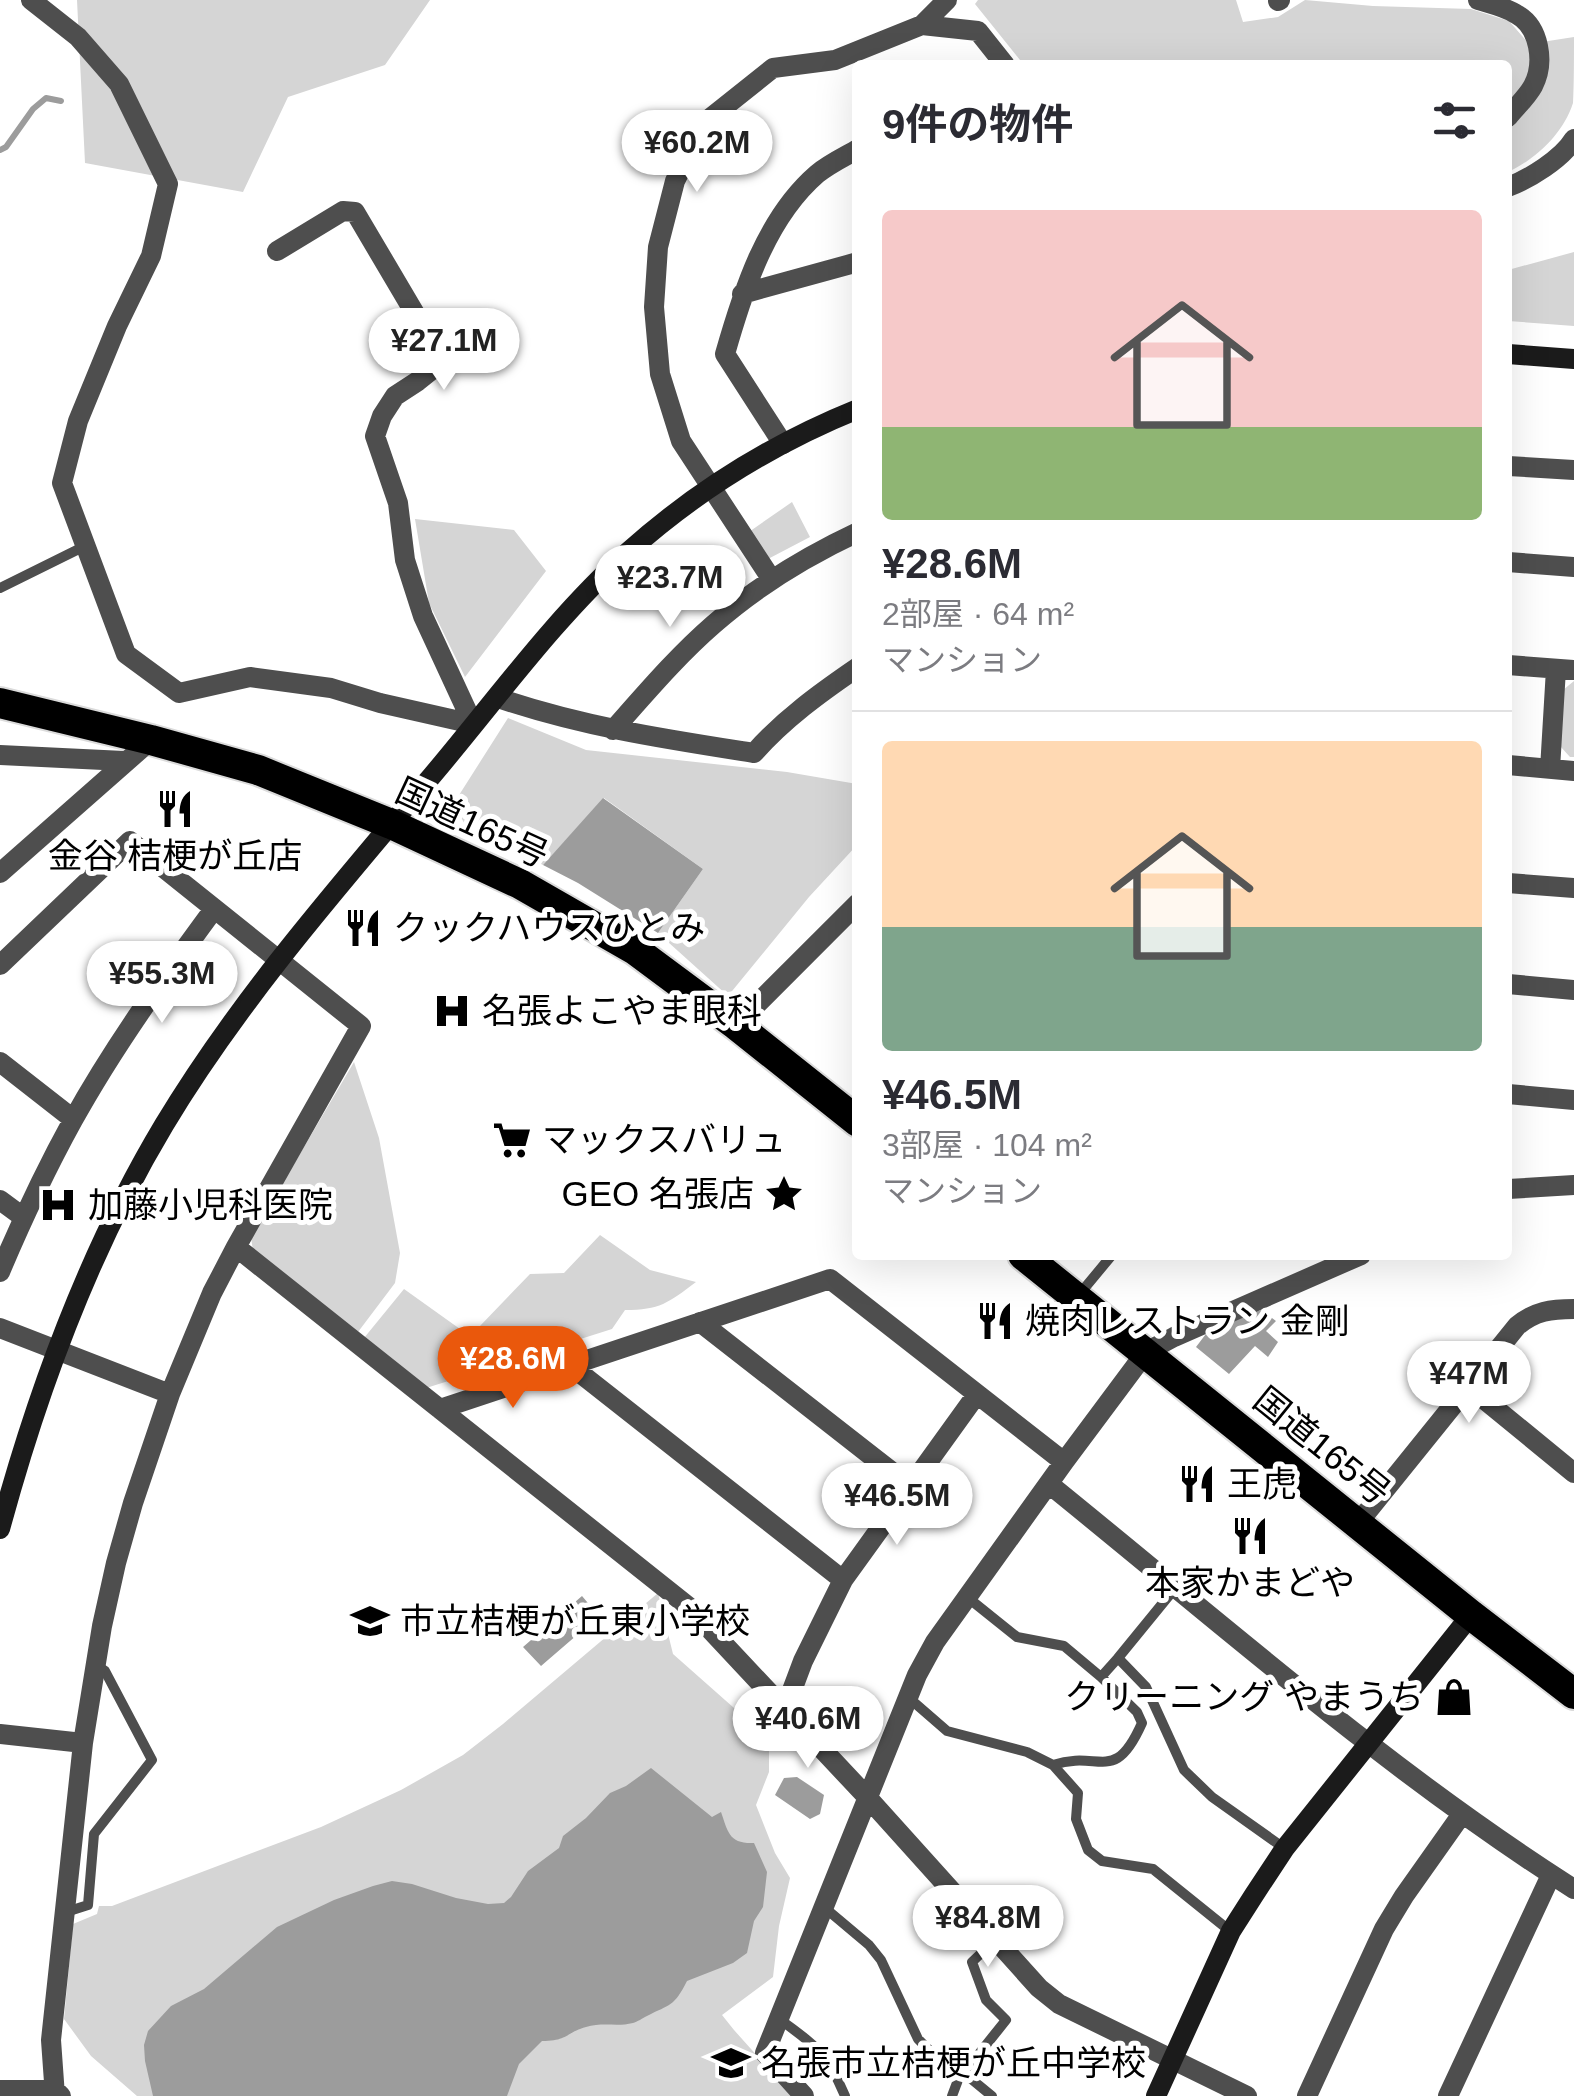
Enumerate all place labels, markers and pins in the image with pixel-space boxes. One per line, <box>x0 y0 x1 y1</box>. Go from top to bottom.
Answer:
pin: ¥60.2M <box>616 110 778 195</box>
pin: ¥27.1M <box>363 308 525 393</box>
pin: ¥23.7M <box>589 545 751 630</box>
restaurant icon: 金谷 桔梗が丘店 <box>154 788 196 830</box>
place label: 金谷 桔梗が丘店 <box>48 836 302 875</box>
restaurant icon: クックハウスひとみ <box>342 907 384 949</box>
place label: クックハウスひとみ <box>393 908 705 947</box>
pin: ¥55.3M <box>81 941 243 1026</box>
hospital icon: 名張よこやま眼科 <box>431 990 473 1032</box>
place label: 名張よこやま眼科 <box>482 991 762 1030</box>
supermarket icon: マックスバリュ <box>491 1119 533 1161</box>
place label: マックスバリュ <box>542 1120 786 1159</box>
place icon: GEO 名張店 <box>763 1173 805 1215</box>
place label: GEO 名張店 <box>561 1174 754 1213</box>
hospital icon: 加藤小児科医院 <box>37 1184 79 1226</box>
place label: 加藤小児科医院 <box>88 1185 333 1224</box>
restaurant icon: 焼肉レストラン 金剛 <box>974 1300 1016 1342</box>
place label: 焼肉レストラン 金剛 <box>1025 1301 1350 1340</box>
pin: ¥28.6M <box>432 1326 594 1411</box>
pin: ¥47M <box>1410 1341 1528 1426</box>
pin: ¥46.5M <box>816 1463 978 1548</box>
restaurant icon: 王虎 <box>1176 1463 1218 1505</box>
place label: 王虎 <box>1227 1464 1297 1503</box>
restaurant icon: 本家かまどや <box>1229 1515 1271 1557</box>
place label: 本家かまどや <box>1145 1563 1355 1602</box>
school or university icon: 市立桔梗が丘東小学校 <box>349 1600 391 1642</box>
place label: 市立桔梗が丘東小学校 <box>400 1601 750 1640</box>
shop icon: クリーニング やまうち <box>1433 1676 1475 1718</box>
place label: クリーニング やまうち <box>1064 1677 1424 1716</box>
pin: ¥40.6M <box>727 1686 889 1771</box>
pin: ¥84.8M <box>907 1885 1069 1970</box>
school or university icon: 名張市立桔梗が丘中学校 <box>710 2042 752 2084</box>
place label: 名張市立桔梗が丘中学校 <box>761 2043 1146 2082</box>

